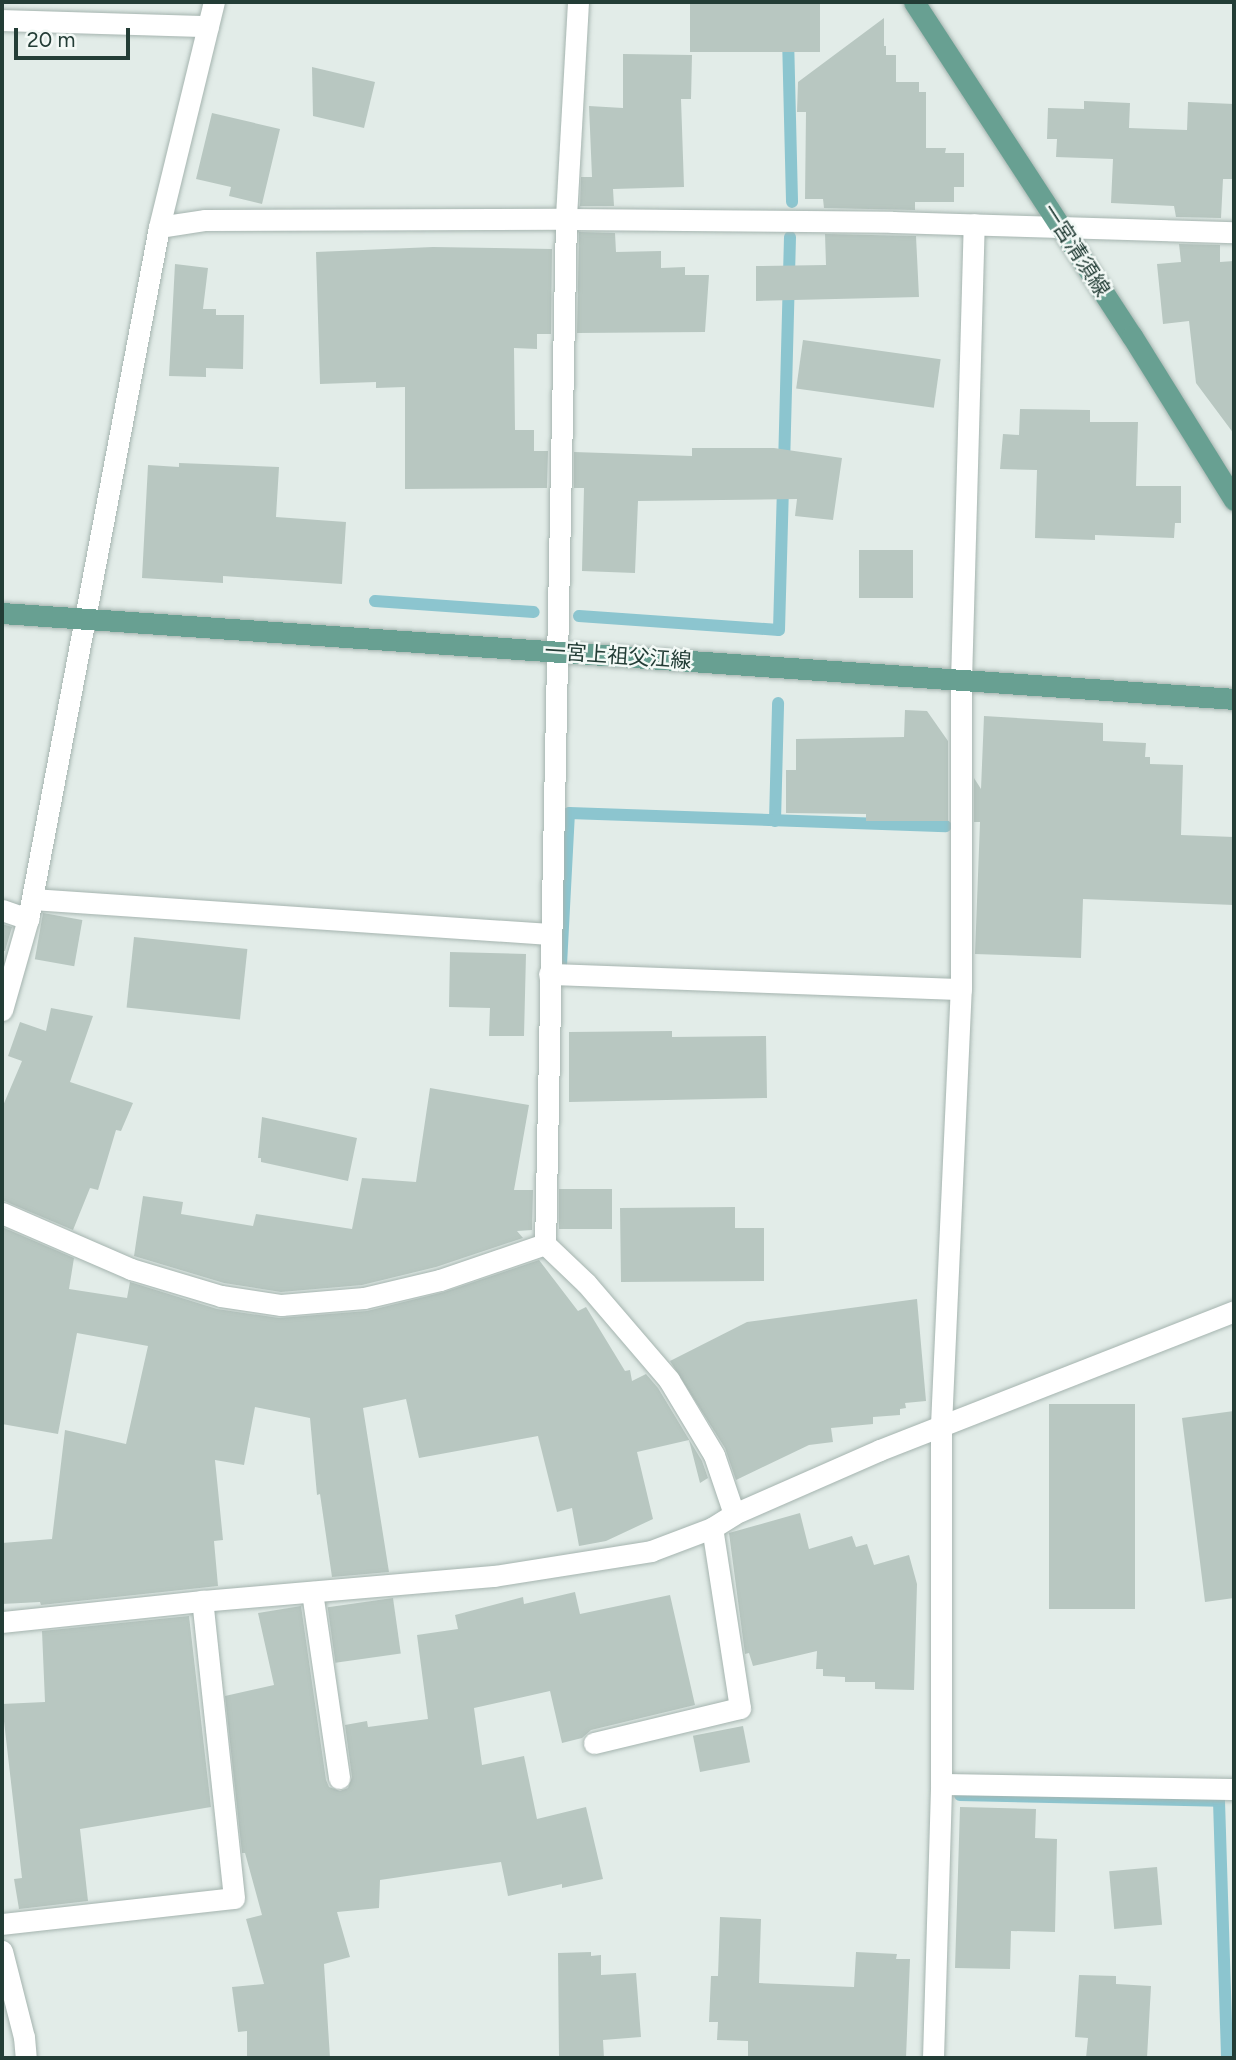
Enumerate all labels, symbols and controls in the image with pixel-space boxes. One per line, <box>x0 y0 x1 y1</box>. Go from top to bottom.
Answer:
scale bar <box>18 14 133 58</box>
text: 20 m <box>27 27 75 52</box>
street label: 一宮清須線 <box>1037 199 1115 301</box>
street label: 一宮上祖父江線 <box>544 638 692 674</box>

